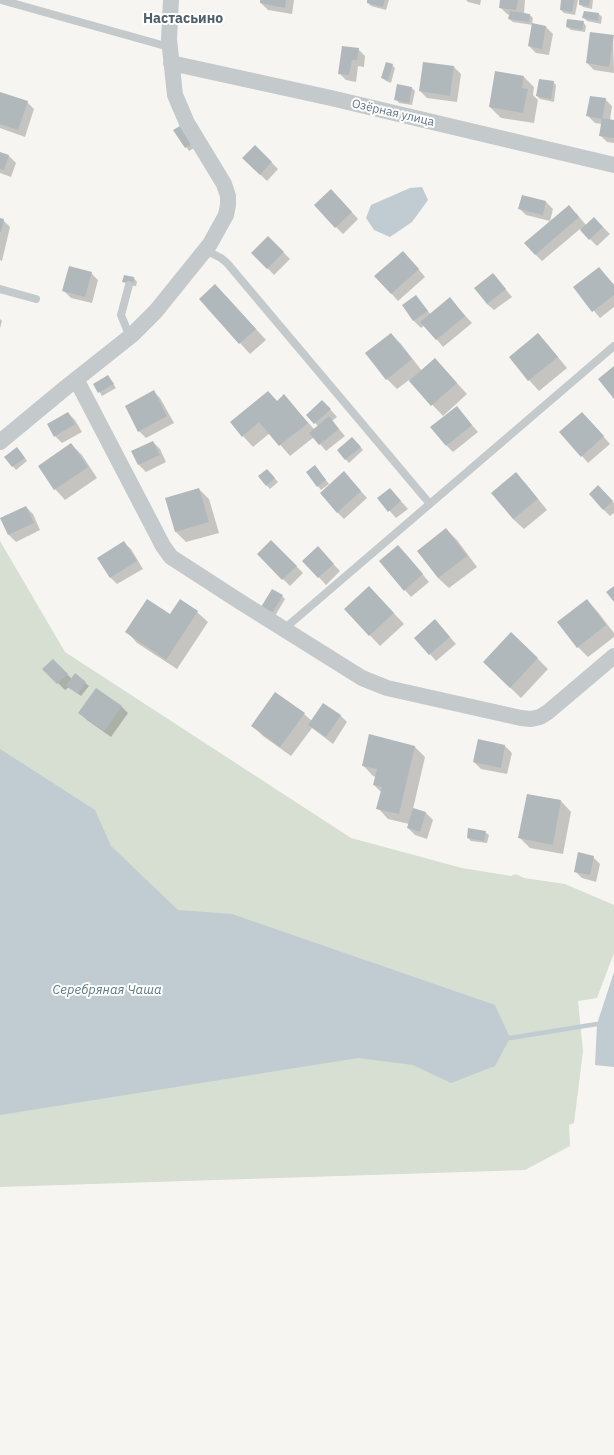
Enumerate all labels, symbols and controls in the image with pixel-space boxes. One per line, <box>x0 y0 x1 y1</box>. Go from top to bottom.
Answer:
district label: Настасьино <box>143 11 223 27</box>
street label: Озёрная улица <box>350 97 436 129</box>
water label: Серебряная Чаша <box>53 982 161 998</box>

